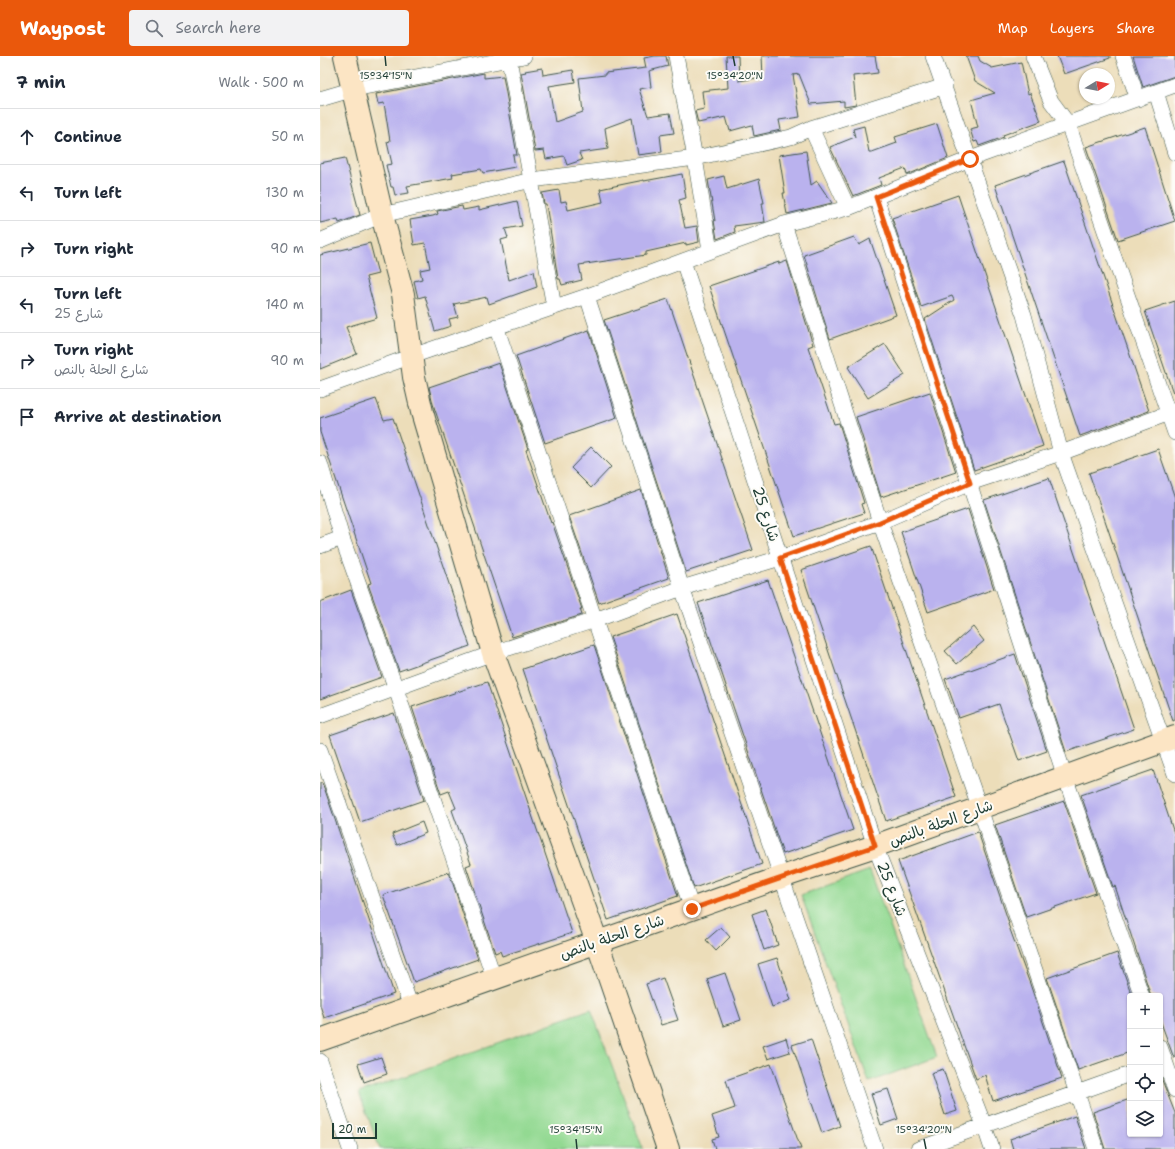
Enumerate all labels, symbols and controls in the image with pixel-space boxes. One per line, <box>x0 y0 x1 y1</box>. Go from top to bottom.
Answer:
search box <box>129 10 409 46</box>
text: Waypost <box>20 16 105 41</box>
icon: search <box>143 17 165 39</box>
text: Search here <box>175 18 261 38</box>
text: Map <box>998 19 1028 37</box>
text: Layers <box>1050 19 1094 37</box>
text: Share <box>1116 19 1155 37</box>
north arrow <box>1079 68 1115 104</box>
text: 15°34'15"N <box>360 69 413 82</box>
text: 15°34'20"N <box>707 69 763 82</box>
text: 7 min <box>16 71 66 93</box>
text: Walk · 500 m <box>218 74 304 91</box>
icon: ahead <box>16 126 38 148</box>
text: Continue <box>54 127 122 147</box>
text: 50 m <box>271 128 304 145</box>
route start <box>961 150 979 168</box>
icon: left <box>16 182 38 204</box>
text: Turn left <box>54 183 122 203</box>
text: 130 m <box>266 184 304 201</box>
icon: right <box>16 238 38 260</box>
text: Turn right <box>54 239 134 259</box>
text: 90 m <box>270 240 304 257</box>
text: Turn left <box>54 284 122 304</box>
icon: left <box>16 294 38 316</box>
text: 140 m <box>265 296 304 313</box>
text: شارع 25 <box>54 305 103 322</box>
text: Turn right <box>54 340 134 360</box>
icon: right <box>16 350 38 372</box>
text: 90 m <box>270 352 304 369</box>
text: شارع الحلة بالنص <box>54 361 149 378</box>
icon: arrive <box>16 406 38 428</box>
text: Arrive at destination <box>54 407 222 427</box>
street label: شارع 25 <box>748 484 784 544</box>
street label: شارع الحلة بالنص <box>886 795 996 851</box>
street label: شارع 25 <box>872 859 912 919</box>
route end <box>683 900 701 918</box>
street label: شارع الحلة بالنص <box>557 910 667 964</box>
map controls <box>1127 993 1163 1137</box>
button: + <box>1127 993 1163 1029</box>
button: − <box>1127 1029 1163 1065</box>
button: locate <box>1127 1065 1163 1101</box>
button: layers <box>1127 1101 1163 1137</box>
scale bar <box>332 1121 377 1140</box>
text: 20 m <box>338 1122 366 1137</box>
text: 15°34'15"N <box>550 1123 603 1136</box>
text: 15°34'20"N <box>896 1123 952 1136</box>

